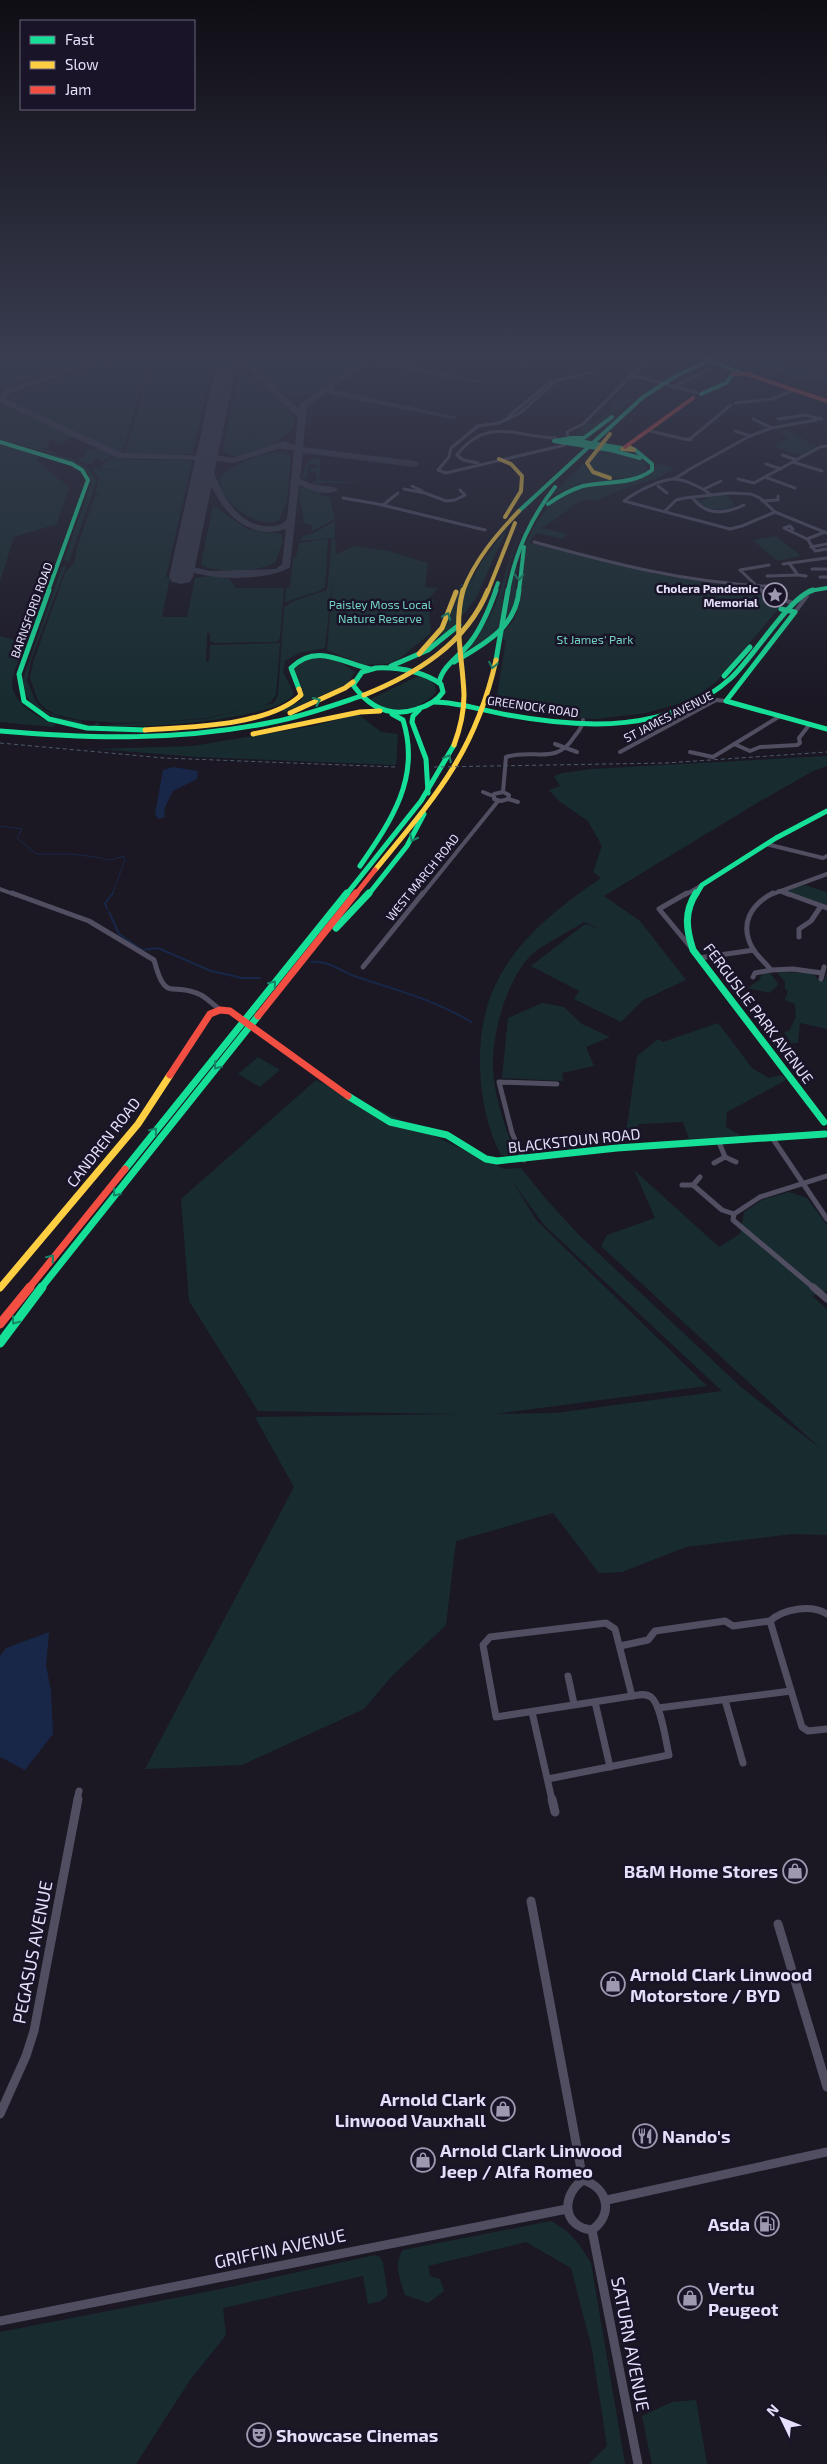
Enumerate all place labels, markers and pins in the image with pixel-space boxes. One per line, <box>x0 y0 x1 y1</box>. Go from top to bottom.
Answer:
place label: Cholera Pandemic Memorial <box>656 581 758 609</box>
place icon: Cholera Pandemic Memorial <box>762 582 788 608</box>
shop icon: B&M Home Stores <box>782 1858 808 1884</box>
place label: B&M Home Stores <box>624 1860 778 1882</box>
place label: Arnold Clark Linwood Motorstore / BYD <box>630 1963 812 2006</box>
shop icon: Arnold Clark Linwood Motorstore / BYD <box>600 1971 626 1997</box>
place label: Arnold Clark Linwood Vauxhall <box>335 2088 486 2131</box>
shop icon: Arnold Clark Linwood Vauxhall <box>490 2096 516 2122</box>
restaurant icon: Nando's <box>632 2123 658 2149</box>
place label: Nando's <box>662 2125 730 2147</box>
place label: Arnold Clark Linwood Jeep / Alfa Romeo <box>440 2139 622 2182</box>
shop icon: Arnold Clark Linwood Jeep / Alfa Romeo <box>410 2147 436 2173</box>
fuel station icon: Asda <box>754 2211 780 2237</box>
place label: Asda <box>708 2213 750 2235</box>
place label: Vertu Peugeot <box>708 2277 779 2320</box>
shop icon: Vertu Peugeot <box>677 2285 703 2311</box>
theatre icon: Showcase Cinemas <box>246 2422 272 2448</box>
place label: Showcase Cinemas <box>276 2424 438 2446</box>

